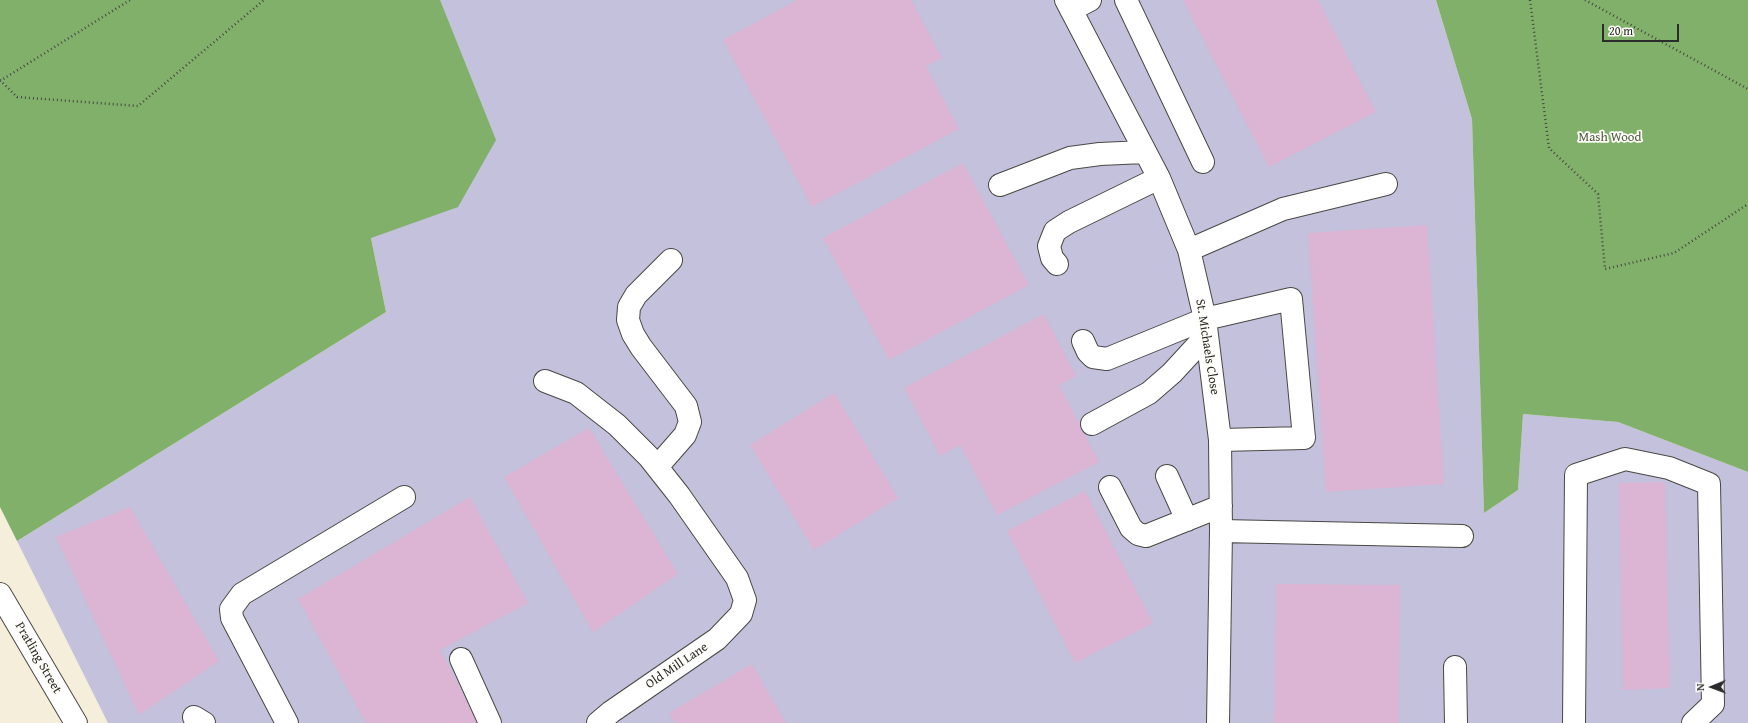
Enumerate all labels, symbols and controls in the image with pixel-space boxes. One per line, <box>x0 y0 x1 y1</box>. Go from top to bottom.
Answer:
scale bar <box>1604 16 1681 42</box>
text: 20 m <box>1609 22 1633 39</box>
park label: Mash Wood <box>1579 130 1641 146</box>
street label: St. Michaels Close <box>1192 298 1222 396</box>
street label: Pratling Street <box>11 620 65 696</box>
street label: Old Mill Lane <box>643 639 711 693</box>
north arrow <box>1692 667 1732 707</box>
text: N <box>1692 683 1708 691</box>

